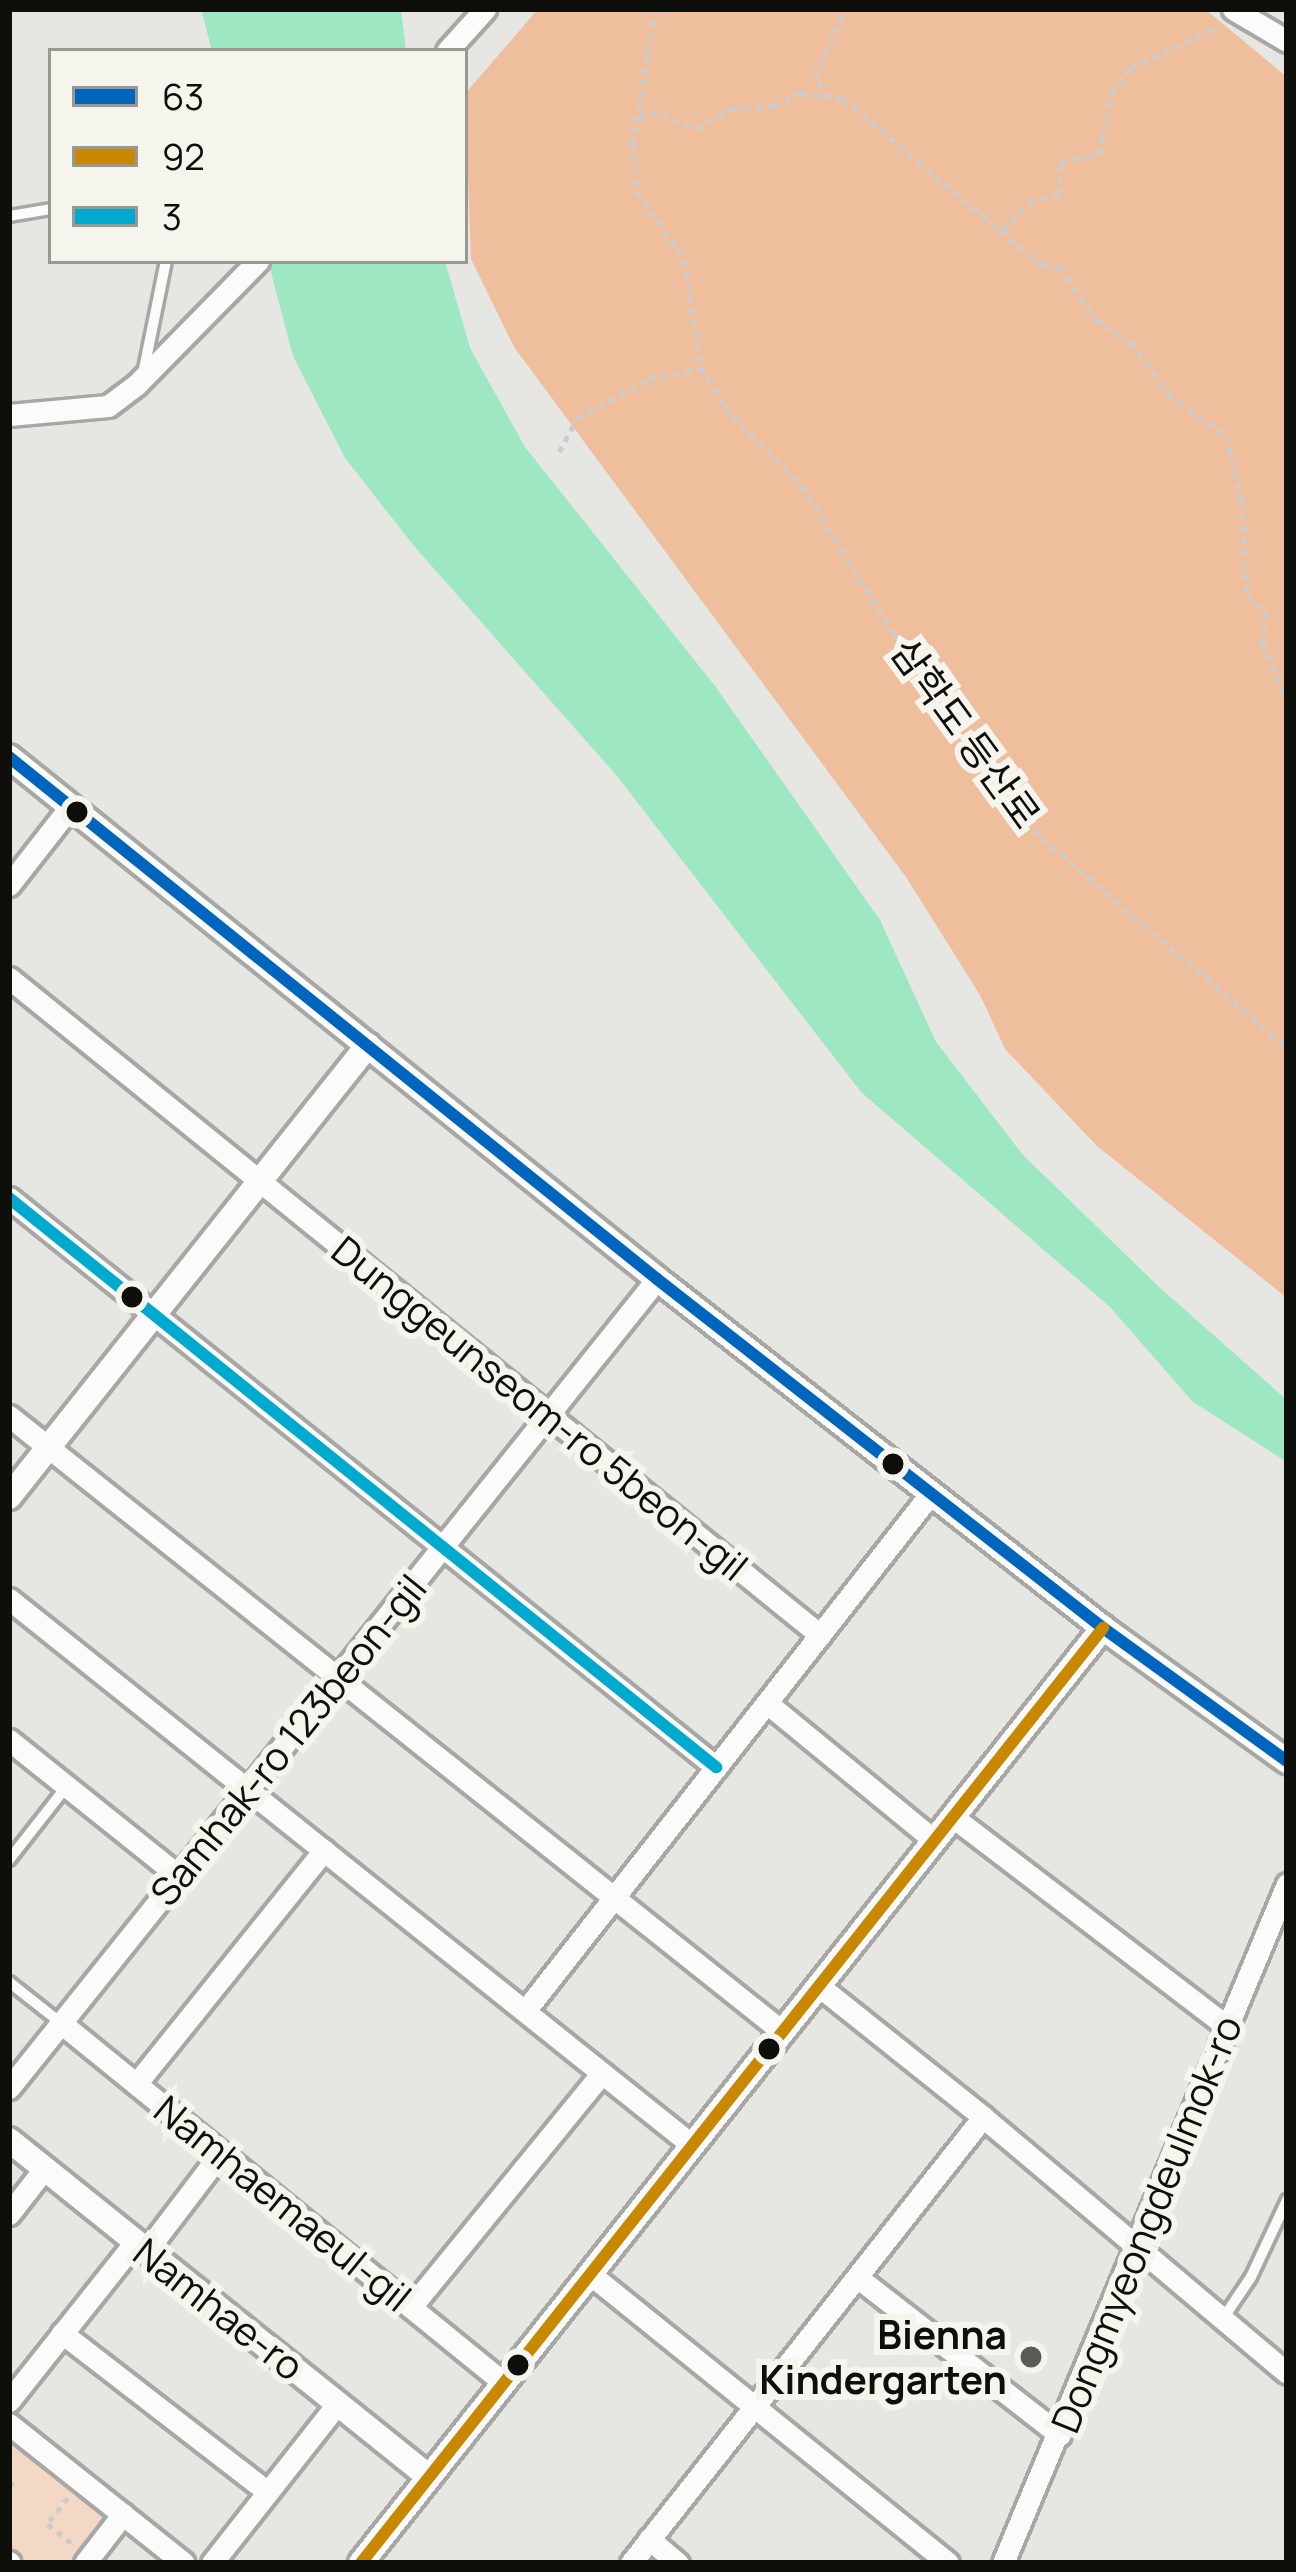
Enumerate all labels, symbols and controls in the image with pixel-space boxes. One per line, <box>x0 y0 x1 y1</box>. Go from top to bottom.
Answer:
legend <box>48 48 468 264</box>
text: 63 <box>162 72 204 121</box>
text: 92 <box>162 132 205 181</box>
text: 3 <box>162 192 182 241</box>
street label: 삼학도 등산로 <box>882 629 1050 837</box>
unlabelled marker <box>66 801 88 823</box>
street label: Dunggeunseom-ro 5beon-gil <box>323 1226 757 1590</box>
unlabelled marker <box>121 1286 143 1308</box>
unlabelled marker <box>882 1453 904 1475</box>
street label: Samhak-ro 123beon-gil <box>140 1565 436 1915</box>
street label: Dongmyeongdeulmok-ro <box>1041 2009 1251 2439</box>
unlabelled marker <box>758 2038 780 2060</box>
street label: Namhaemaeul-gil <box>146 2085 420 2321</box>
street label: Namhae-ro <box>125 2228 313 2390</box>
place label: Bienna Kindergarten <box>759 2312 1007 2403</box>
marker: Bienna Kindergarten <box>1018 2344 1044 2370</box>
unlabelled marker <box>507 2354 529 2376</box>

